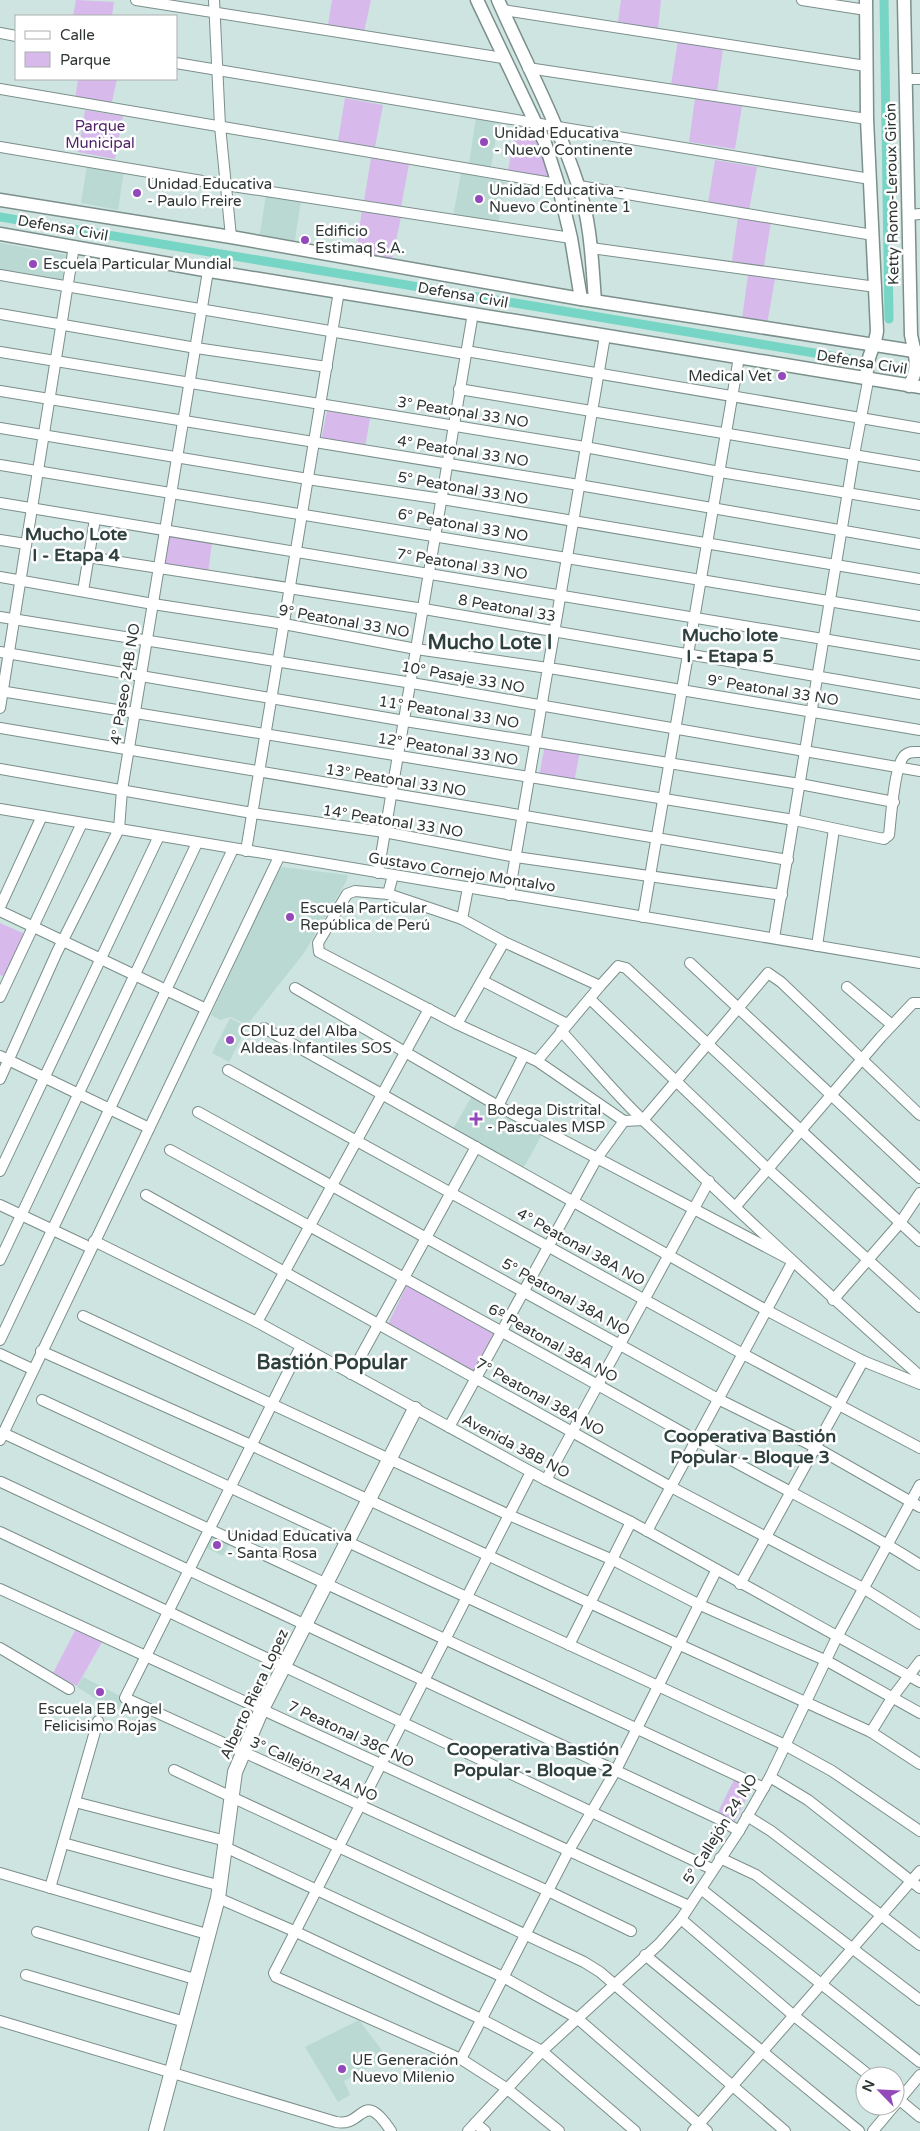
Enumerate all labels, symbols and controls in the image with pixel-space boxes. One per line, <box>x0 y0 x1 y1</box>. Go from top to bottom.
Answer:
legend <box>15 15 178 80</box>
text: Calle <box>60 26 95 44</box>
text: Parque <box>60 51 111 69</box>
street label: Ketty Romo-Leroux Girón <box>881 103 903 285</box>
park label: Parque Municipal <box>65 117 135 152</box>
place label: Unidad Educativa - Nuevo Continente <box>494 124 633 159</box>
marker: Unidad Educativa - Nuevo Continente <box>478 136 490 148</box>
place label: Unidad Educativa - Paulo Freire <box>147 175 272 210</box>
place label: Unidad Educativa - Nuevo Continente 1 <box>489 181 631 216</box>
marker: Unidad Educativa - Paulo Freire <box>131 187 143 199</box>
marker: Unidad Educativa - Nuevo Continente 1 <box>473 193 485 205</box>
street label: Defensa Civil <box>16 211 110 245</box>
place label: Edificio Estimaq S.A. <box>315 222 405 257</box>
marker: Edificio Estimaq S.A. <box>299 234 311 246</box>
place label: Escuela Particular Mundial <box>43 255 232 273</box>
marker: Escuela Particular Mundial <box>27 258 39 270</box>
street label: Defensa Civil <box>416 278 510 312</box>
street label: Defensa Civil <box>815 346 909 378</box>
place label: Medical Vet <box>688 367 772 385</box>
marker: Medical Vet <box>776 370 788 382</box>
street label: 3° Peatonal 33 NO <box>396 393 530 431</box>
street label: 4° Peatonal 33 NO <box>396 432 530 470</box>
street label: 5° Peatonal 33 NO <box>396 468 530 508</box>
street label: 6° Peatonal 33 NO <box>396 505 530 545</box>
district label: Mucho Lote I - Etapa 4 <box>25 523 127 566</box>
street label: 7° Peatonal 33 NO <box>395 545 529 583</box>
street label: 8 Peatonal 33 <box>457 591 557 625</box>
street label: 9° Peatonal 33 NO <box>277 601 411 641</box>
street label: 4° Paseo 24B NO <box>106 622 144 746</box>
district label: Mucho lote I - Etapa 5 <box>682 624 778 667</box>
district label: Mucho Lote I <box>428 631 552 655</box>
street label: 10° Pasaje 33 NO <box>400 657 526 697</box>
street label: 9° Peatonal 33 NO <box>706 671 840 709</box>
street label: 11° Peatonal 33 NO <box>377 692 521 732</box>
street label: 12° Peatonal 33 NO <box>376 729 520 769</box>
street label: 13° Peatonal 33 NO <box>324 760 468 800</box>
street label: 14° Peatonal 33 NO <box>321 801 465 841</box>
street label: Gustavo Cornejo Montalvo <box>367 848 557 896</box>
place label: Escuela Particular República de Perú <box>300 899 430 934</box>
marker: Escuela Particular República de Perú <box>284 911 296 923</box>
place label: CDI Luz del Alba Aldeas Infantiles SOS <box>240 1022 392 1057</box>
marker: CDI Luz del Alba Aldeas Infantiles SOS <box>224 1034 236 1046</box>
place label: Bodega Distrital - Pascuales MSP <box>487 1101 605 1136</box>
marker: Bodega Distrital - Pascuales MSP <box>469 1112 483 1126</box>
street label: 4° Peatonal 38A NO <box>514 1204 648 1290</box>
street label: 5° Peatonal 38A NO <box>499 1254 633 1340</box>
street label: 6º Peatonal 38A NO <box>485 1300 621 1386</box>
district label: Bastión Popular <box>257 1351 408 1375</box>
street label: 7° Peatonal 38A NO <box>473 1354 607 1440</box>
street label: Avenida 38B NO <box>459 1410 573 1482</box>
district label: Cooperativa Bastión Popular - Bloque 3 <box>664 1425 836 1468</box>
place label: Unidad Educativa - Santa Rosa <box>227 1527 352 1562</box>
marker: Unidad Educativa - Santa Rosa <box>211 1539 223 1551</box>
street label: Alberto Riera Lopez <box>216 1626 292 1762</box>
marker: Escuela EB Angel Felicisimo Rojas <box>94 1686 106 1698</box>
street label: 7 Peatonal 38C NO <box>285 1697 417 1771</box>
place label: Escuela EB Angel Felicisimo Rojas <box>38 1700 162 1735</box>
street label: 3° Callejón 24A NO <box>247 1733 381 1805</box>
district label: Cooperativa Bastión Popular - Bloque 2 <box>447 1738 619 1781</box>
street label: 5° Callejón 24 NO <box>679 1771 761 1887</box>
place label: UE Generación Nuevo Milenio <box>352 2051 458 2086</box>
marker: UE Generación Nuevo Milenio <box>336 2063 348 2075</box>
north arrow <box>855 2066 905 2116</box>
text: N <box>859 2077 879 2095</box>

